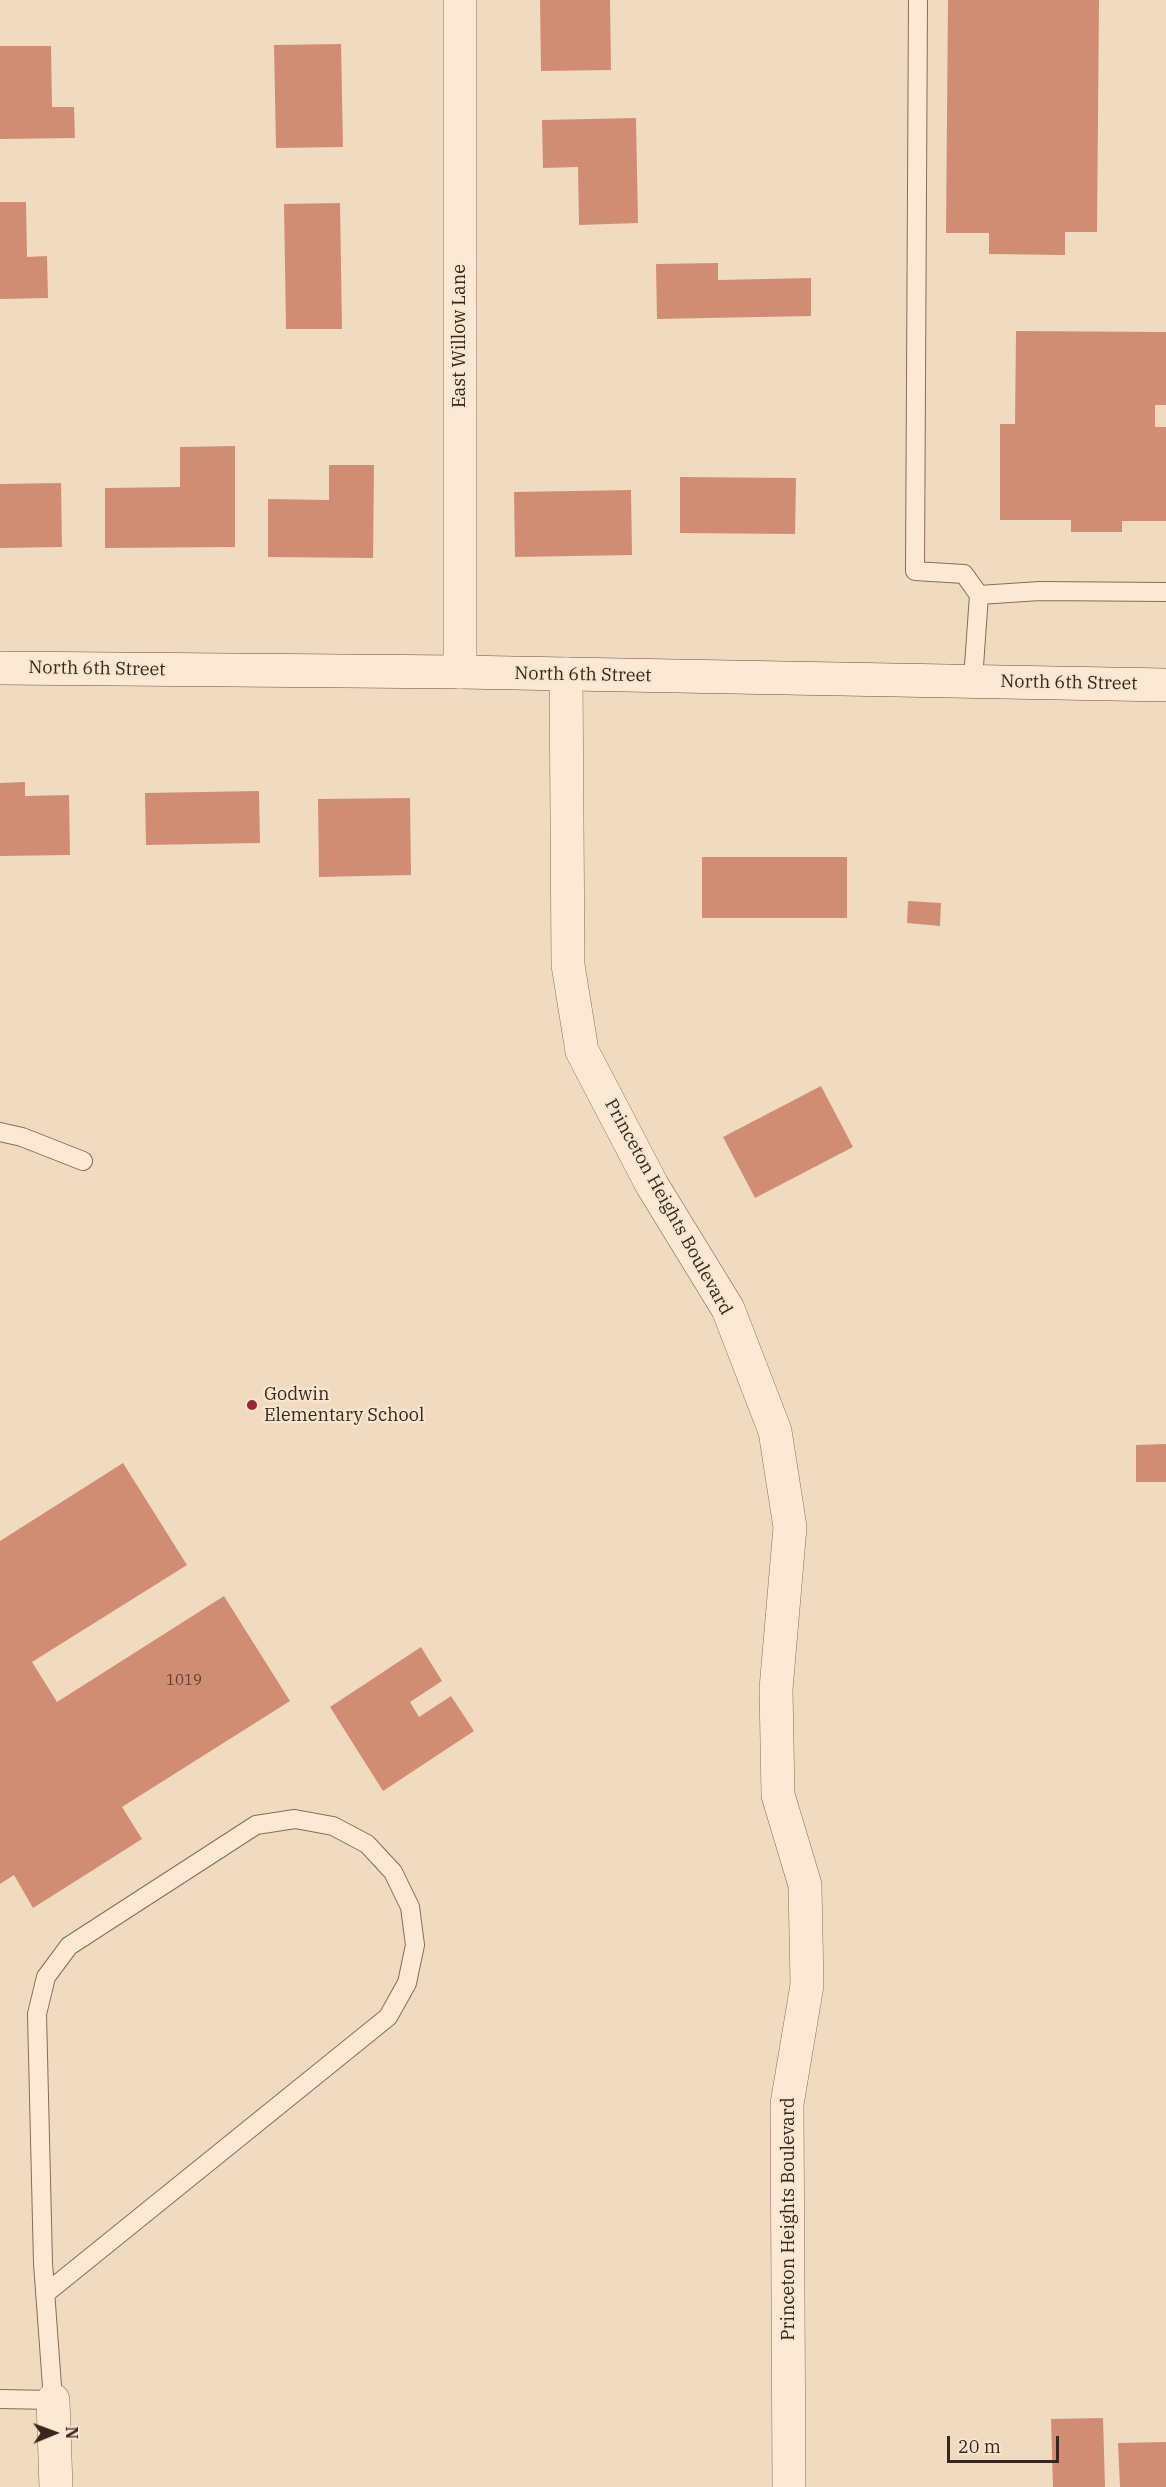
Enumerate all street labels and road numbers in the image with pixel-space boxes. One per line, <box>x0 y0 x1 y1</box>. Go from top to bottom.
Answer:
street label: East Willow Lane <box>449 264 471 408</box>
street label: North 6th Street <box>28 657 166 681</box>
street label: North 6th Street <box>514 663 652 687</box>
street label: North 6th Street <box>1000 671 1138 695</box>
street label: Princeton Heights Boulevard <box>600 1095 736 1319</box>
street label: Princeton Heights Boulevard <box>778 2097 800 2341</box>

